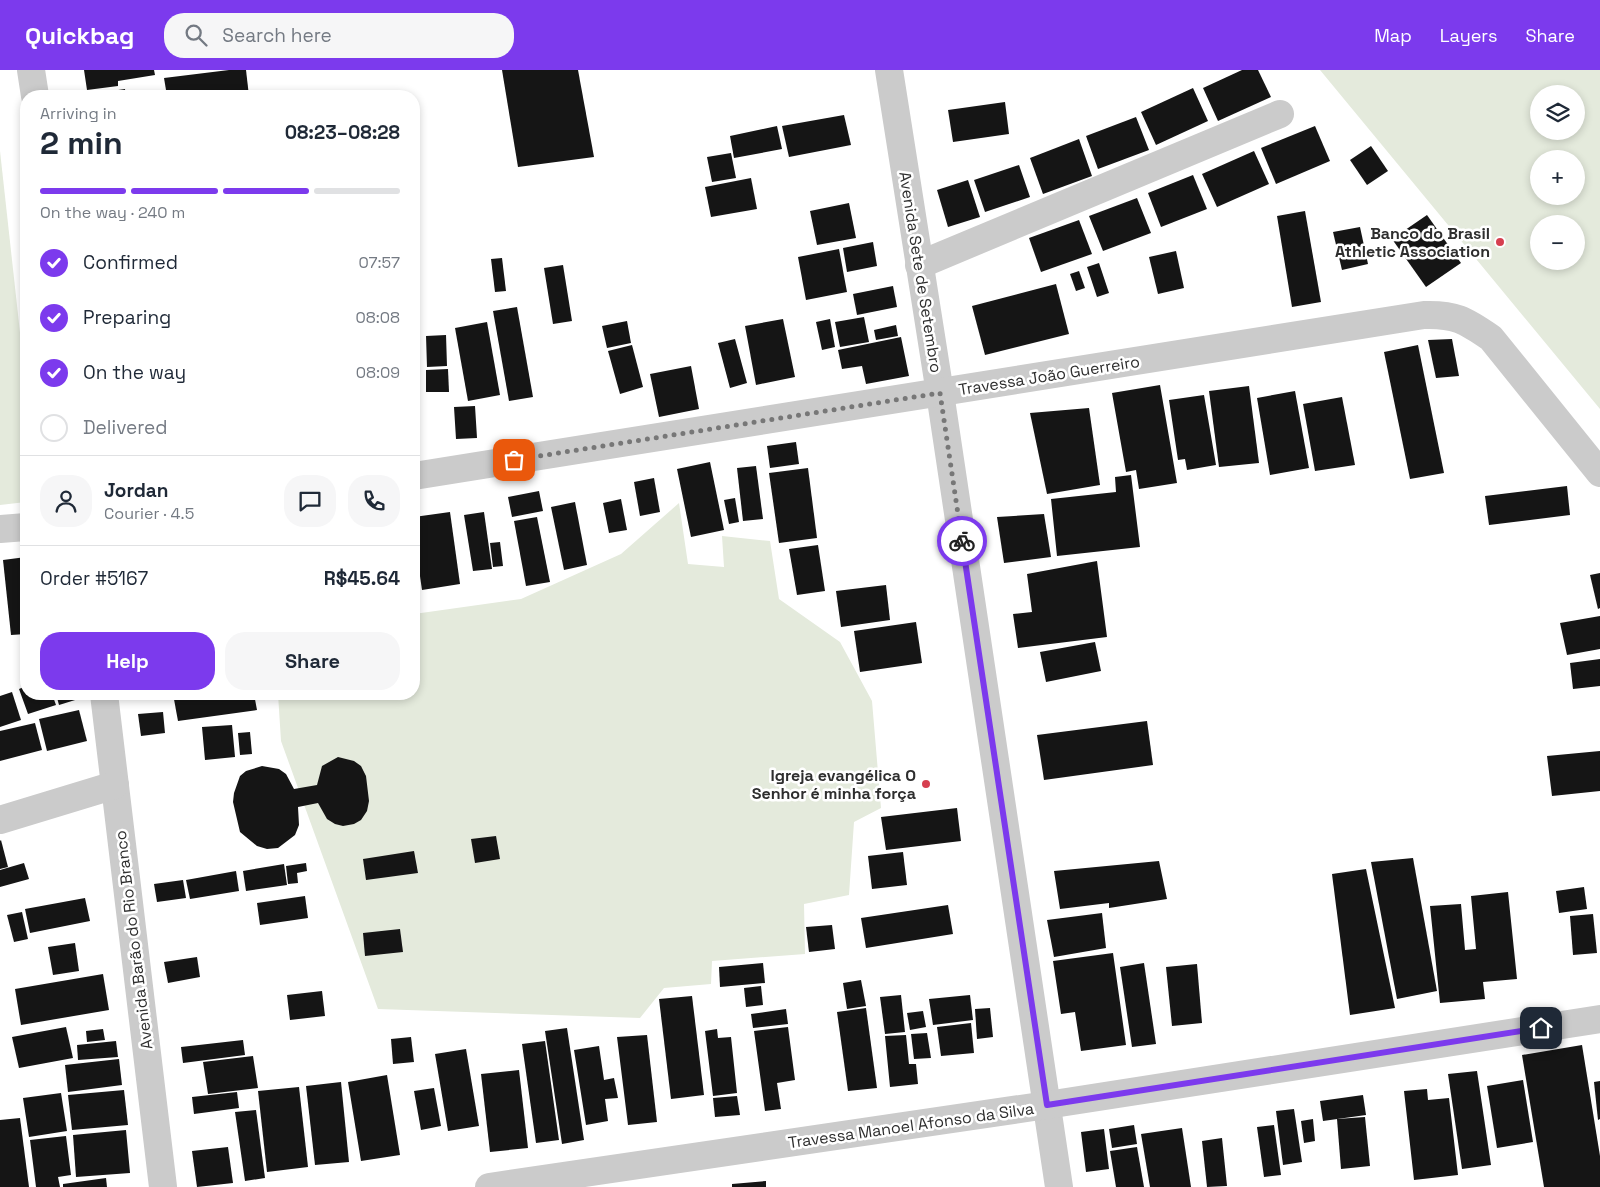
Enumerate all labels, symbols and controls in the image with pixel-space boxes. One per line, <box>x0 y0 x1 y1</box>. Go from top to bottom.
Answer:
search box <box>164 13 514 58</box>
text: Quickbag <box>25 20 134 51</box>
icon: search <box>182 21 210 49</box>
text: Search here <box>222 23 332 48</box>
text: Map <box>1374 24 1412 47</box>
text: Layers <box>1440 24 1497 47</box>
text: Share <box>1525 24 1575 47</box>
map controls <box>1530 85 1585 270</box>
button: layers <box>1530 85 1585 140</box>
text: Arriving in <box>40 103 117 124</box>
text: 08:23–08:28 <box>285 120 400 145</box>
text: 2 min <box>40 123 123 163</box>
button: + <box>1530 150 1585 205</box>
street label: Avenida Sete de Setembro <box>894 170 947 374</box>
text: On the way · 240 m <box>40 202 185 223</box>
button: − <box>1530 215 1585 270</box>
place label: Banco do Brasil Athletic Association <box>1335 223 1490 262</box>
marker: Banco do Brasil Athletic Association <box>1494 236 1506 248</box>
icon: check <box>40 249 68 277</box>
text: Confirmed <box>83 250 178 275</box>
text: 07:57 <box>359 252 400 273</box>
icon: check <box>40 304 68 332</box>
text: Preparing <box>83 305 171 330</box>
text: 08:08 <box>356 307 400 328</box>
street label: Travessa João Guerreiro <box>957 351 1141 400</box>
icon: check <box>40 359 68 387</box>
text: On the way <box>83 360 186 385</box>
text: 08:09 <box>356 362 400 383</box>
text: Delivered <box>83 415 168 440</box>
pin <box>493 439 535 481</box>
icon: bag <box>500 446 528 474</box>
button: person <box>40 475 92 527</box>
button: chat <box>284 475 336 527</box>
button: phone <box>348 475 400 527</box>
text: Jordan <box>104 478 169 503</box>
text: Courier · 4.5 <box>104 503 194 524</box>
courier <box>937 516 987 566</box>
icon: bike <box>948 527 976 555</box>
text: Order #5167 <box>40 566 148 591</box>
text: R$45.64 <box>324 566 400 591</box>
button: Help <box>40 632 215 690</box>
button: Share <box>225 632 400 690</box>
place label: Igreja evangélica O Senhor é minha força <box>752 765 916 804</box>
marker: Igreja evangélica O Senhor é minha força <box>920 778 932 790</box>
street label: Avenida Barão do Rio Branco <box>110 829 157 1051</box>
pin <box>1520 1007 1562 1049</box>
icon: home <box>1527 1014 1555 1042</box>
street label: Travessa Manoel Afonso da Silva <box>787 1098 1035 1153</box>

